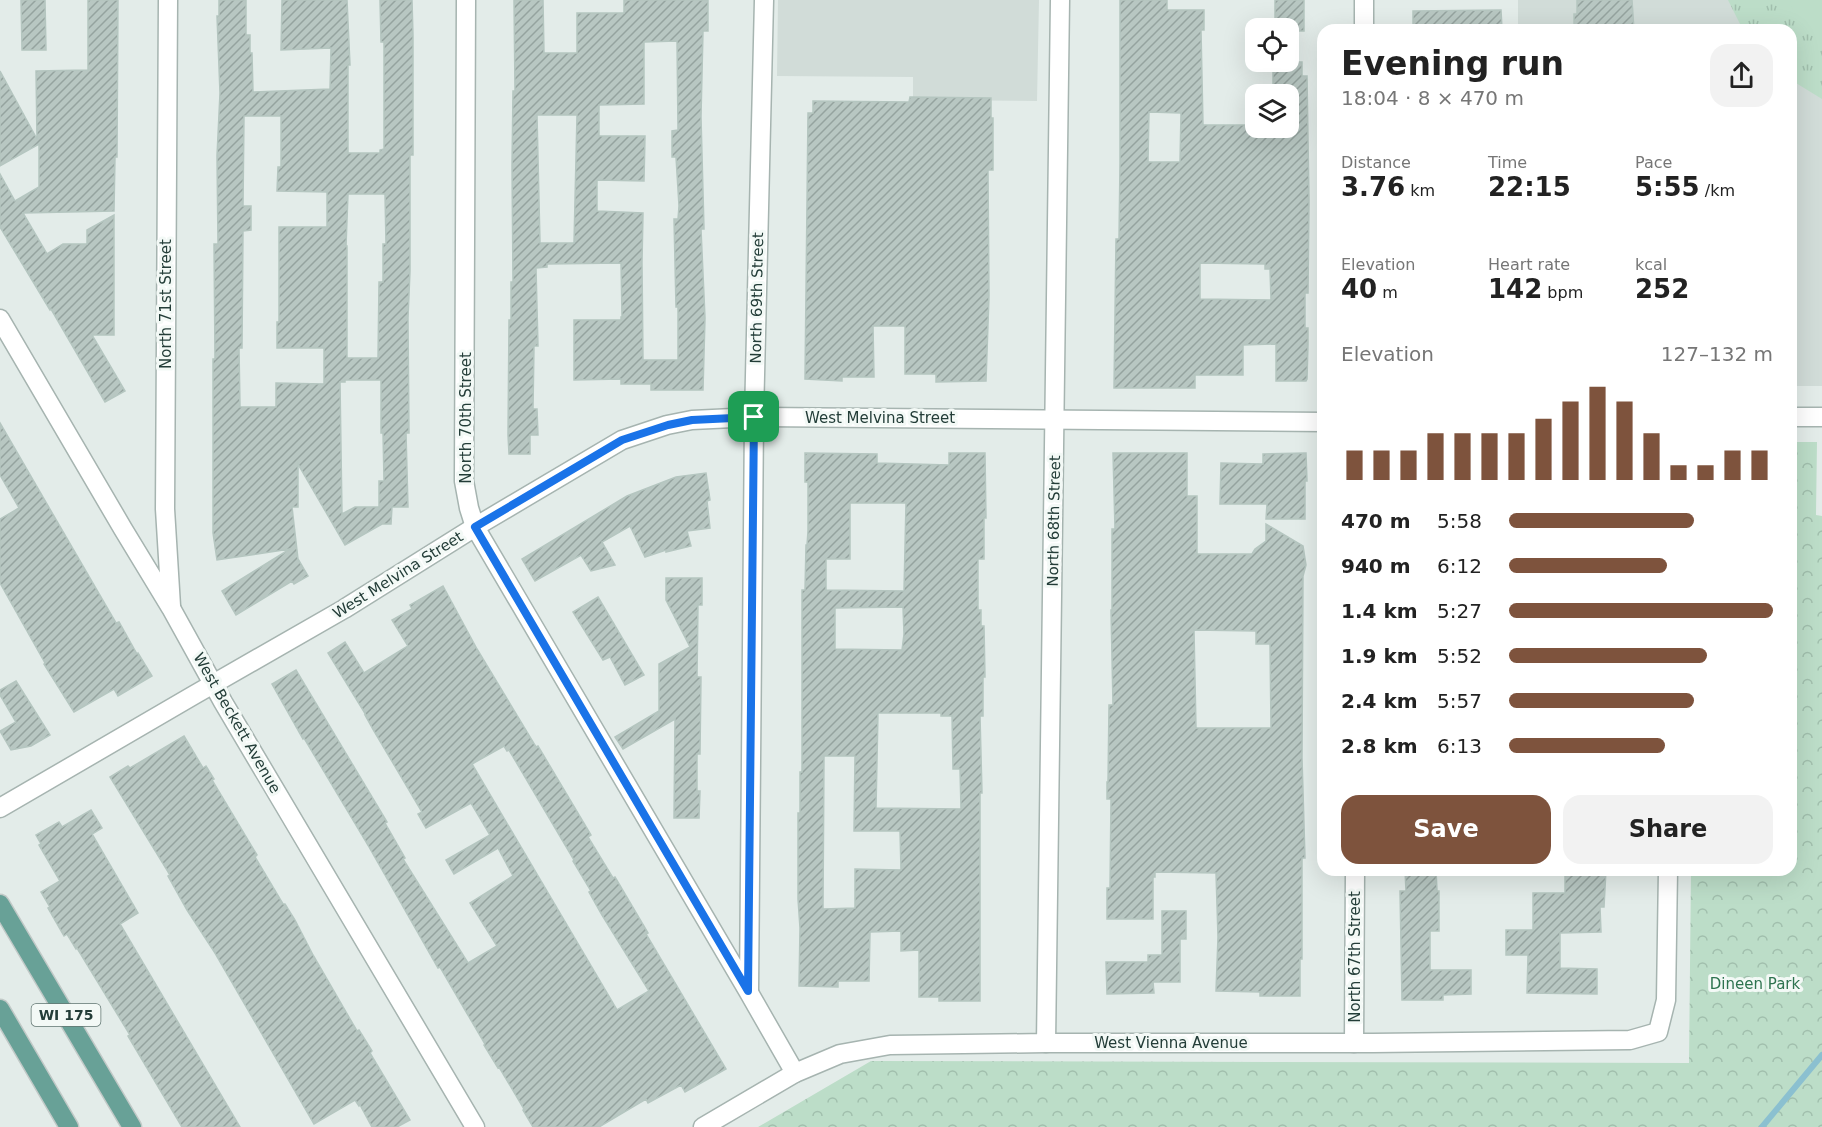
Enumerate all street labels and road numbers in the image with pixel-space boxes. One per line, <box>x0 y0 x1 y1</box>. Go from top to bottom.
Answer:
street label: North 69th Street <box>747 232 767 364</box>
street label: North 71st Street <box>157 239 175 369</box>
street label: North 70th Street <box>457 352 475 484</box>
street label: West Melvina Street <box>805 409 955 427</box>
street label: North 68th Street <box>1044 455 1064 587</box>
street label: West Melvina Street <box>330 528 467 622</box>
street label: West Beckett Avenue <box>189 650 285 796</box>
street label: North 67th Street <box>1346 891 1364 1023</box>
road number: WI 175 <box>32 1004 100 1026</box>
street label: West Vienna Avenue <box>1094 1034 1248 1052</box>

